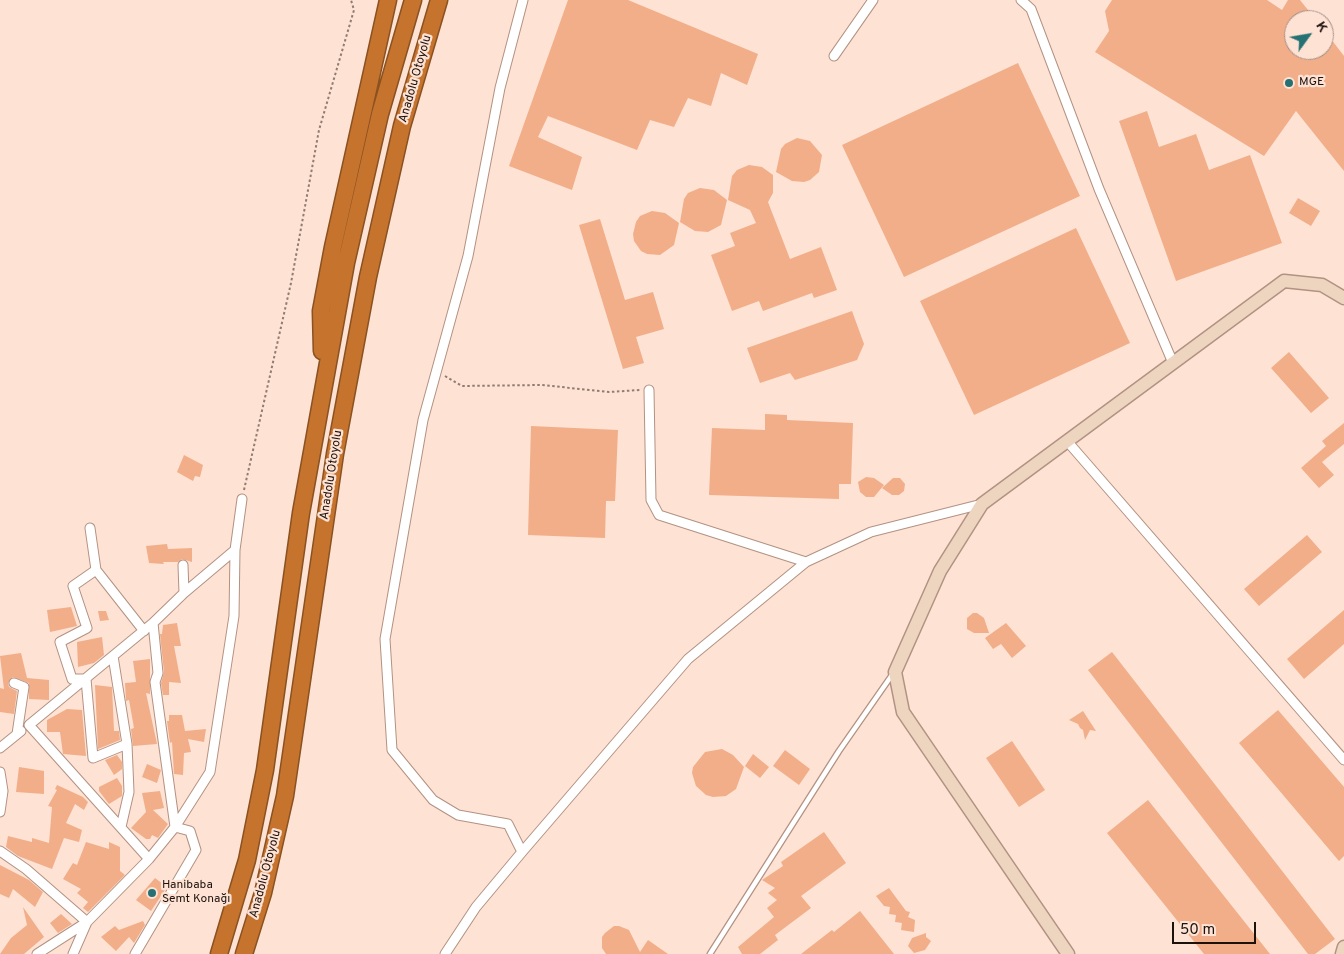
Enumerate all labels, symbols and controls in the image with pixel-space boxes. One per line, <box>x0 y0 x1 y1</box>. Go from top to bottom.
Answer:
north arrow <box>1284 10 1334 60</box>
text: K <box>1311 19 1331 36</box>
street label: Anadolu Otoyolu <box>397 34 435 124</box>
place label: MGE <box>1299 76 1324 90</box>
marker: MGE <box>1283 77 1295 89</box>
street label: Anadolu Otoyolu <box>318 429 346 521</box>
street label: Anadolu Otoyolu <box>247 829 285 919</box>
place label: Hanibaba Semt Konağı <box>162 879 230 907</box>
marker: Hanibaba Semt Konağı <box>146 887 158 899</box>
scale bar <box>1174 912 1258 944</box>
text: 50 m <box>1180 921 1215 940</box>

